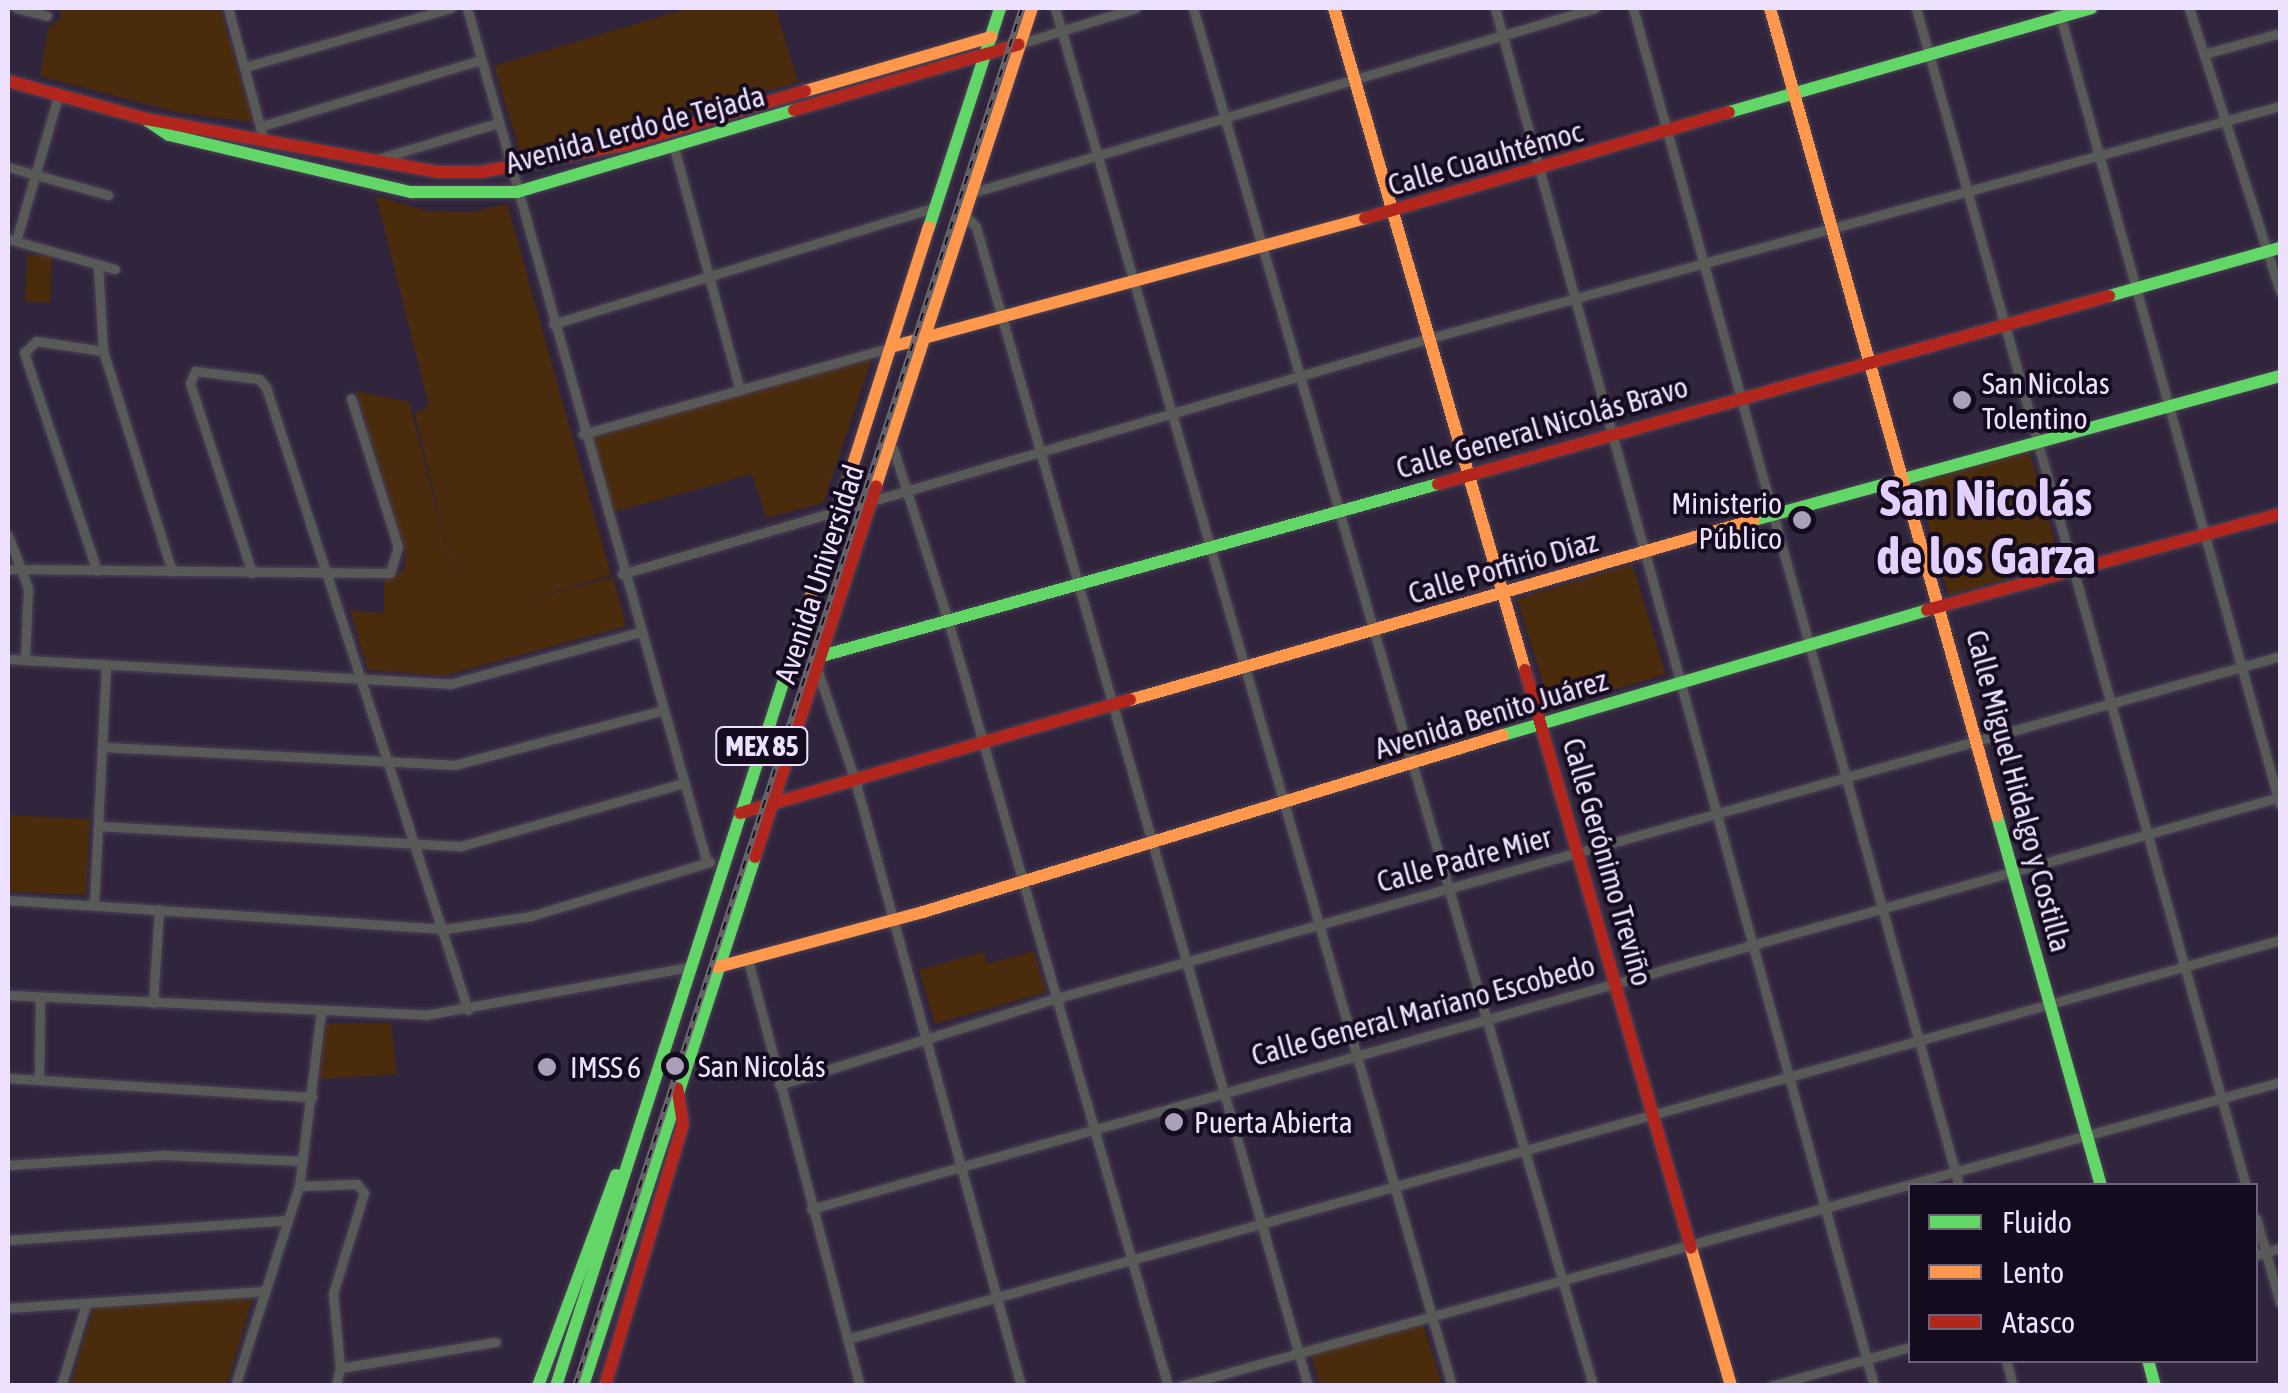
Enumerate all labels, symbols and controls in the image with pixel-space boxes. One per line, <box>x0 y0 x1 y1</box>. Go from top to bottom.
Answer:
street label: Avenida Lerdo de Tejada <box>502 77 768 181</box>
street label: Calle Cuauhtémoc <box>1384 113 1586 203</box>
place label: San Nicolas Tolentino <box>1982 365 2109 436</box>
street label: Calle General Nicolás Bravo <box>1392 368 1692 486</box>
marker: San Nicolas Tolentino <box>1951 389 1973 411</box>
street label: Avenida Universidad <box>767 460 871 688</box>
district label: San Nicolás de los Garza <box>1876 468 2096 586</box>
place label: Ministerio Público <box>1671 485 1782 556</box>
marker: Ministerio Público <box>1791 509 1813 531</box>
street label: Calle Porfirio Díaz <box>1404 523 1602 611</box>
street label: Calle Miguel Hidalgo y Costilla <box>1959 626 2079 956</box>
street label: Avenida Benito Juárez <box>1370 662 1612 766</box>
road number: MEX 85 <box>714 723 810 769</box>
street label: Calle Gerónimo Treviño <box>1555 734 1661 990</box>
street label: Calle Padre Mier <box>1373 818 1555 900</box>
street label: Calle General Mariano Escobedo <box>1247 947 1599 1073</box>
place label: San Nicolás <box>698 1048 825 1084</box>
place label: IMSS 6 <box>570 1049 641 1085</box>
marker: San Nicolás <box>662 1053 688 1079</box>
marker: IMSS 6 <box>534 1054 560 1080</box>
place label: Puerta Abierta <box>1194 1104 1353 1140</box>
marker: Puerta Abierta <box>1163 1111 1185 1133</box>
legend <box>1908 1183 2258 1363</box>
text: Fluido <box>2002 1205 2072 1239</box>
text: Lento <box>2002 1255 2064 1289</box>
text: Atasco <box>2002 1305 2075 1339</box>

